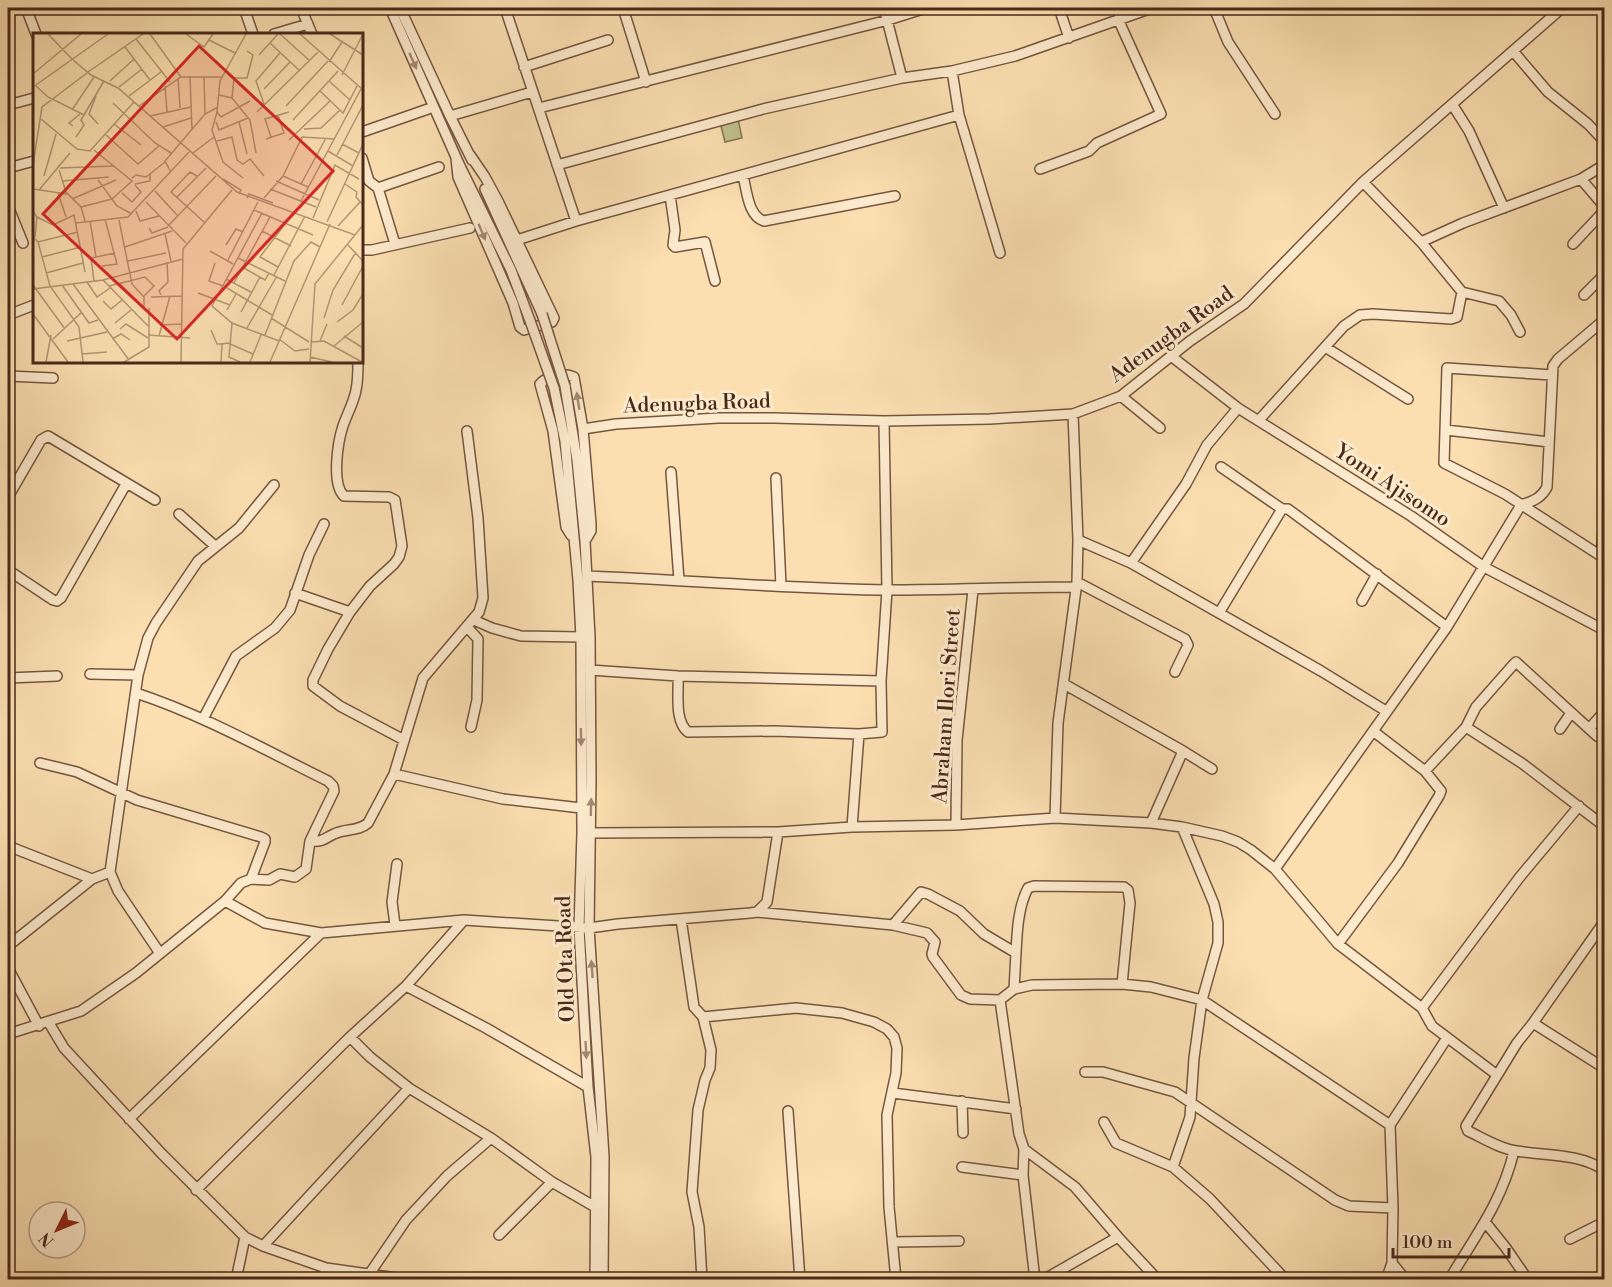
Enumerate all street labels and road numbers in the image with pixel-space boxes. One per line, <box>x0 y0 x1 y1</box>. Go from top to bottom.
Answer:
street label: Adenugba Road <box>1103 281 1239 389</box>
street label: Adenugba Road <box>622 388 771 420</box>
street label: Yomi Ajisomo <box>1329 438 1455 533</box>
street label: Abraham Ilori Street <box>927 607 967 805</box>
street label: Old Ota Road <box>551 895 581 1023</box>

